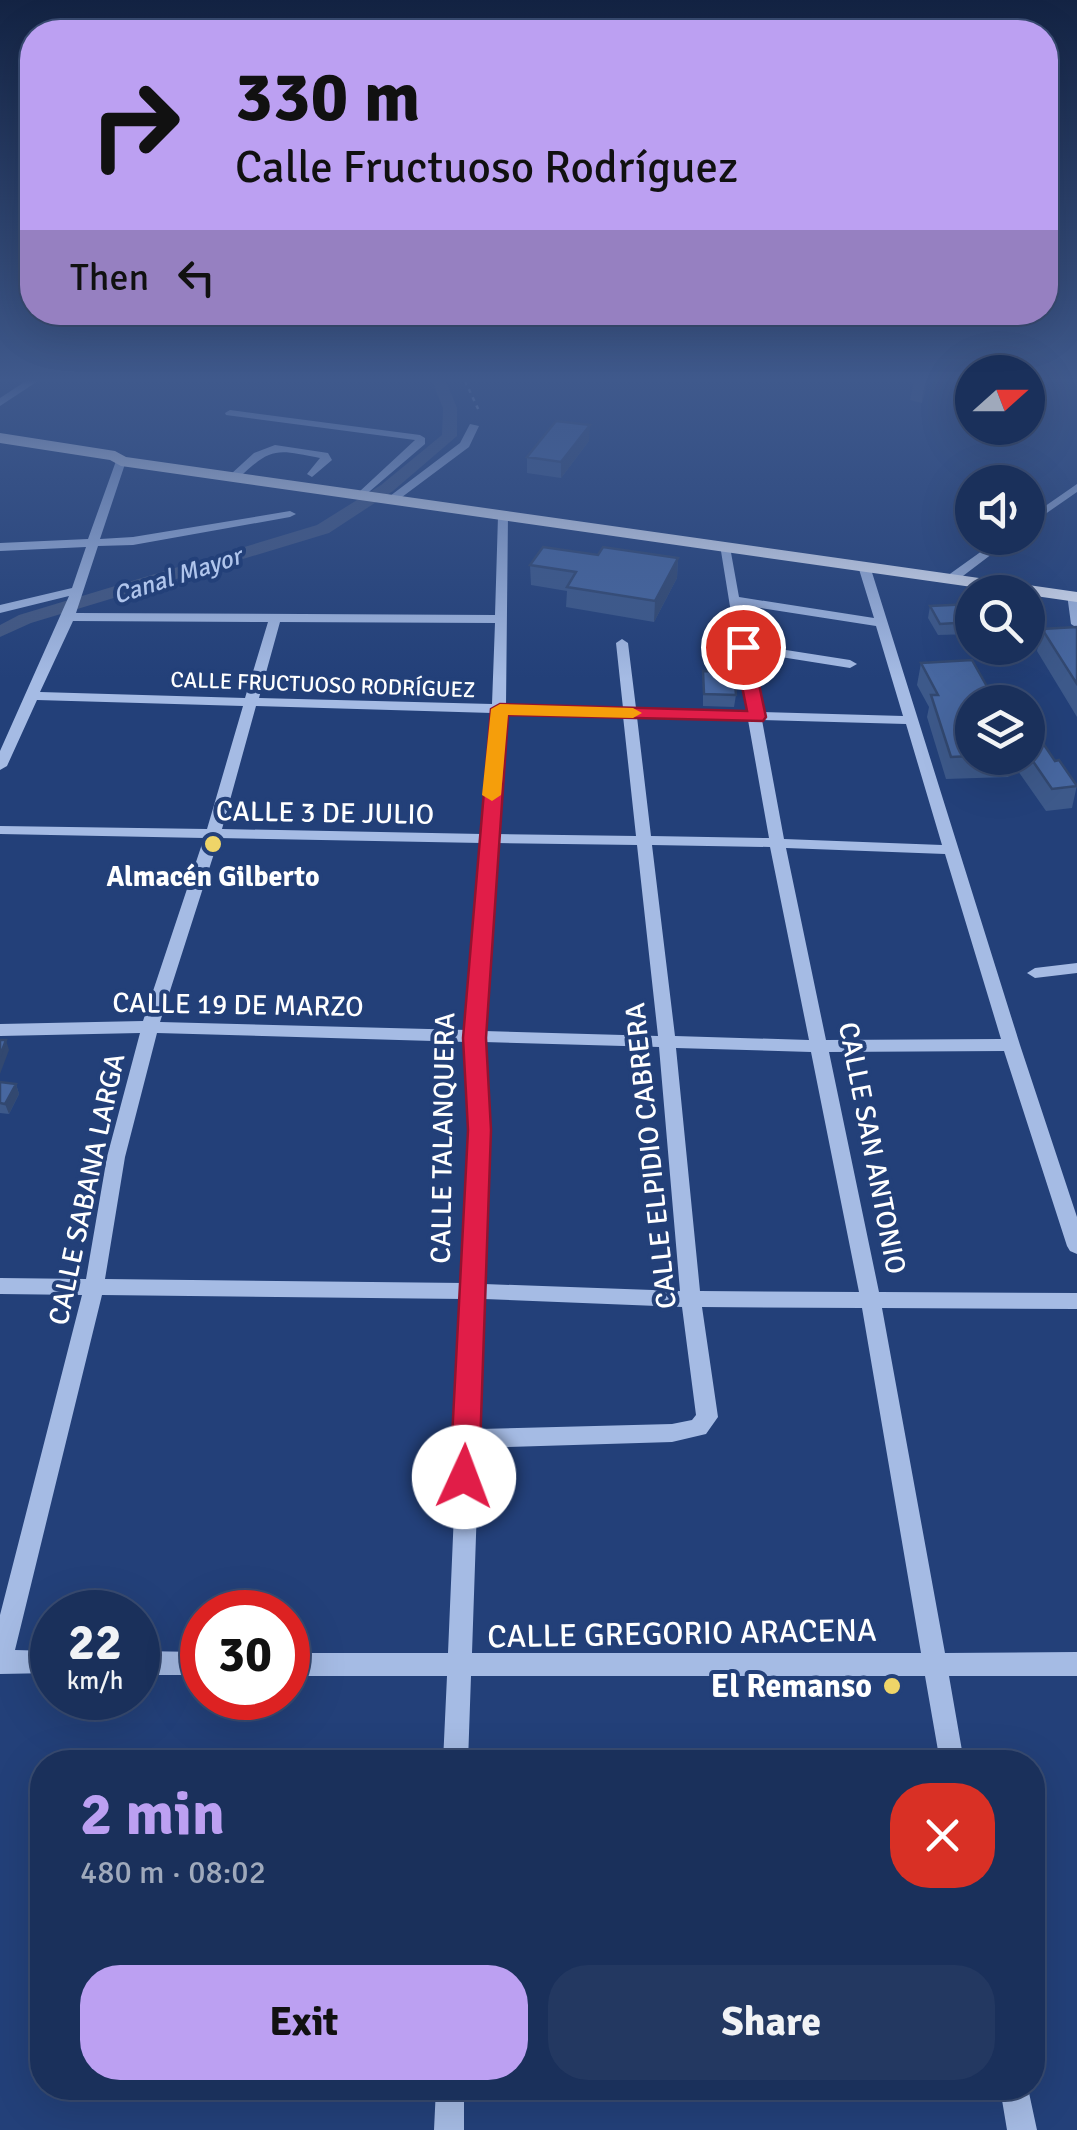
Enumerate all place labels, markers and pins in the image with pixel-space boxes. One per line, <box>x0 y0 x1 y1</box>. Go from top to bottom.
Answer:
pin <box>701 605 786 690</box>
marker: Almacén Gilberto <box>202 833 224 855</box>
place label: Almacén Gilberto <box>106 860 320 894</box>
place label: El Remanso <box>711 1667 872 1706</box>
marker: El Remanso <box>881 1675 903 1697</box>

